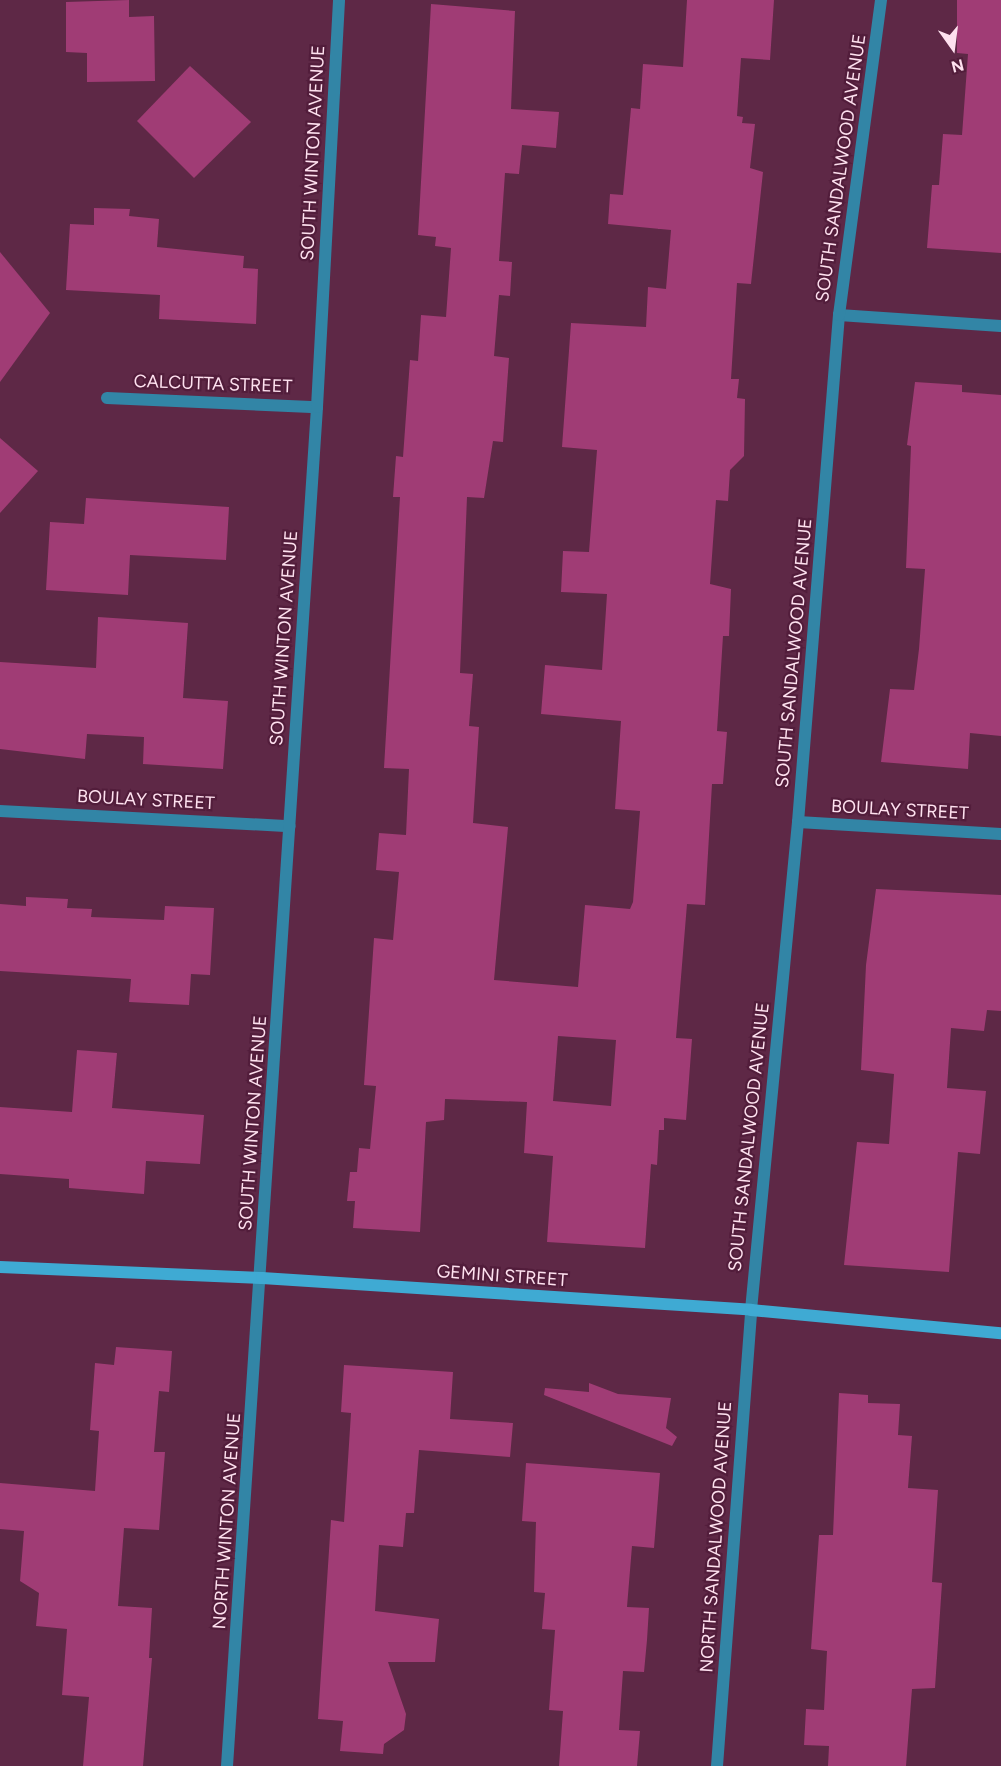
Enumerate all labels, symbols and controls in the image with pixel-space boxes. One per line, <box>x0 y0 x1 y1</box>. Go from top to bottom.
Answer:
north arrow <box>923 18 983 78</box>
street label: SOUTH SANDALWOOD AVENUE <box>811 33 871 303</box>
street label: SOUTH WINTON AVENUE <box>297 45 329 261</box>
text: N <box>949 55 966 77</box>
street label: CALCUTTA STREET <box>133 370 293 398</box>
street label: SOUTH SANDALWOOD AVENUE <box>771 517 817 789</box>
street label: SOUTH WINTON AVENUE <box>266 530 302 746</box>
street label: BOULAY STREET <box>77 786 215 814</box>
street label: BOULAY STREET <box>831 796 969 824</box>
street label: SOUTH SANDALWOOD AVENUE <box>724 1001 774 1273</box>
street label: SOUTH WINTON AVENUE <box>235 1015 271 1231</box>
street label: GEMINI STREET <box>436 1261 568 1291</box>
street label: NORTH SANDALWOOD AVENUE <box>696 1401 736 1673</box>
street label: NORTH WINTON AVENUE <box>209 1412 245 1630</box>

